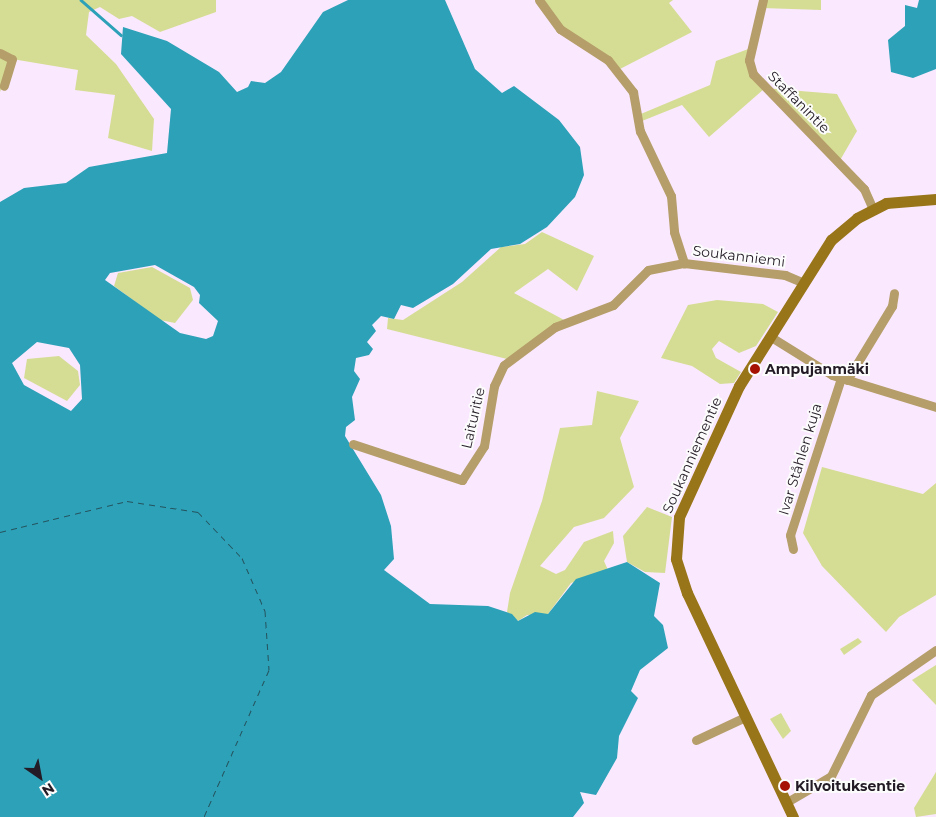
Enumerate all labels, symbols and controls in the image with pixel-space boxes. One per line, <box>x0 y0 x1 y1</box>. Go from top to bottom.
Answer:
street label: Staffanintie <box>765 68 833 136</box>
street label: Soukanniemi <box>692 242 786 270</box>
place label: Ampujanmäki <box>765 361 869 377</box>
marker: Ampujanmäki <box>749 363 761 375</box>
street label: Laituritie <box>458 386 488 450</box>
street label: Soukanniementie <box>659 394 725 516</box>
street label: Ivar Ståhlen kuja <box>775 401 825 517</box>
north arrow <box>15 752 65 802</box>
place label: Kilvoituksentie <box>795 778 905 794</box>
text: N <box>39 779 58 800</box>
marker: Kilvoituksentie <box>779 780 791 792</box>

